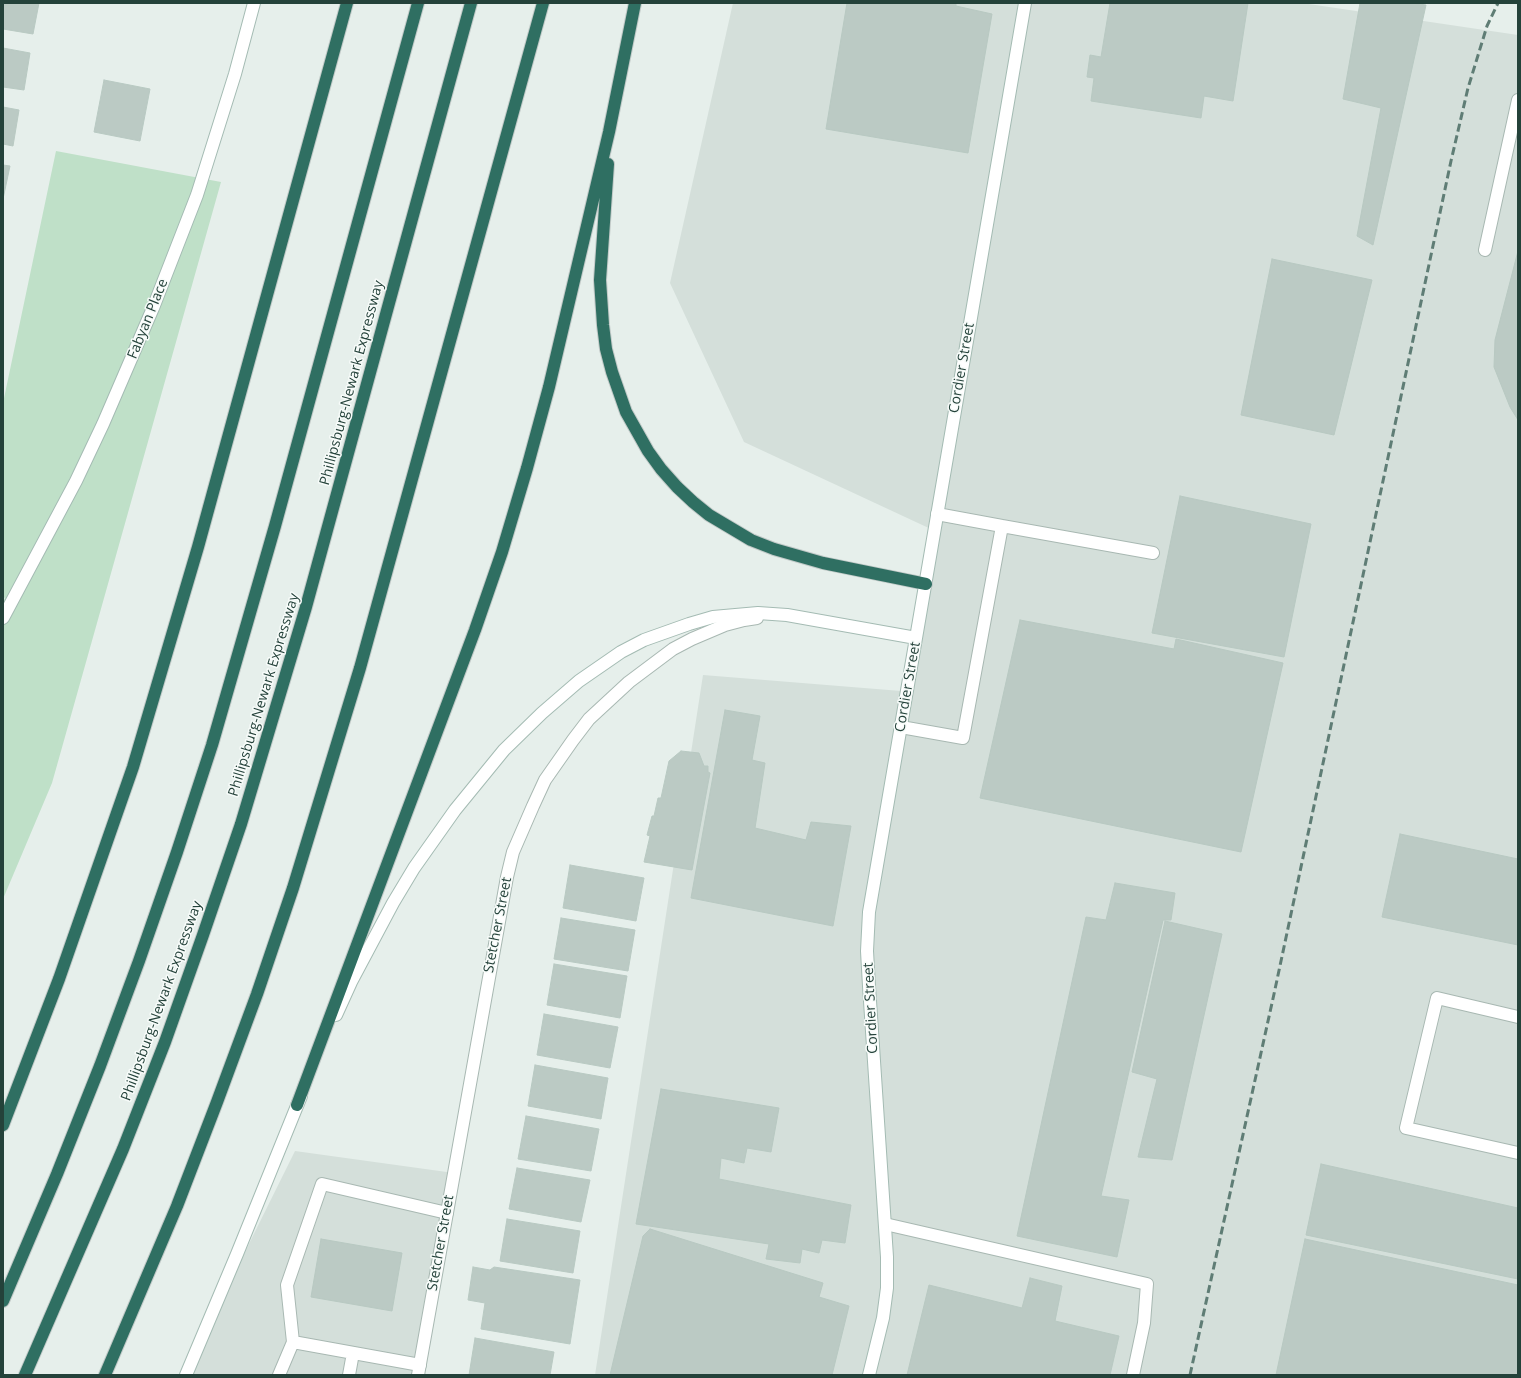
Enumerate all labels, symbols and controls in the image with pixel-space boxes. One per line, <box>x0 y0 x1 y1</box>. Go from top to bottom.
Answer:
street label: Fabyan Place <box>124 276 172 362</box>
street label: Phillipsburg-Newark Expressway <box>317 279 387 487</box>
street label: Cordier Street <box>946 322 978 414</box>
street label: Phillipsburg-Newark Expressway <box>225 591 303 799</box>
street label: Cordier Street <box>892 641 924 733</box>
street label: Stetcher Street <box>480 876 516 974</box>
street label: Phillipsburg-Newark Expressway <box>118 899 206 1103</box>
street label: Cordier Street <box>860 962 882 1054</box>
street label: Stetcher Street <box>424 1194 458 1292</box>

